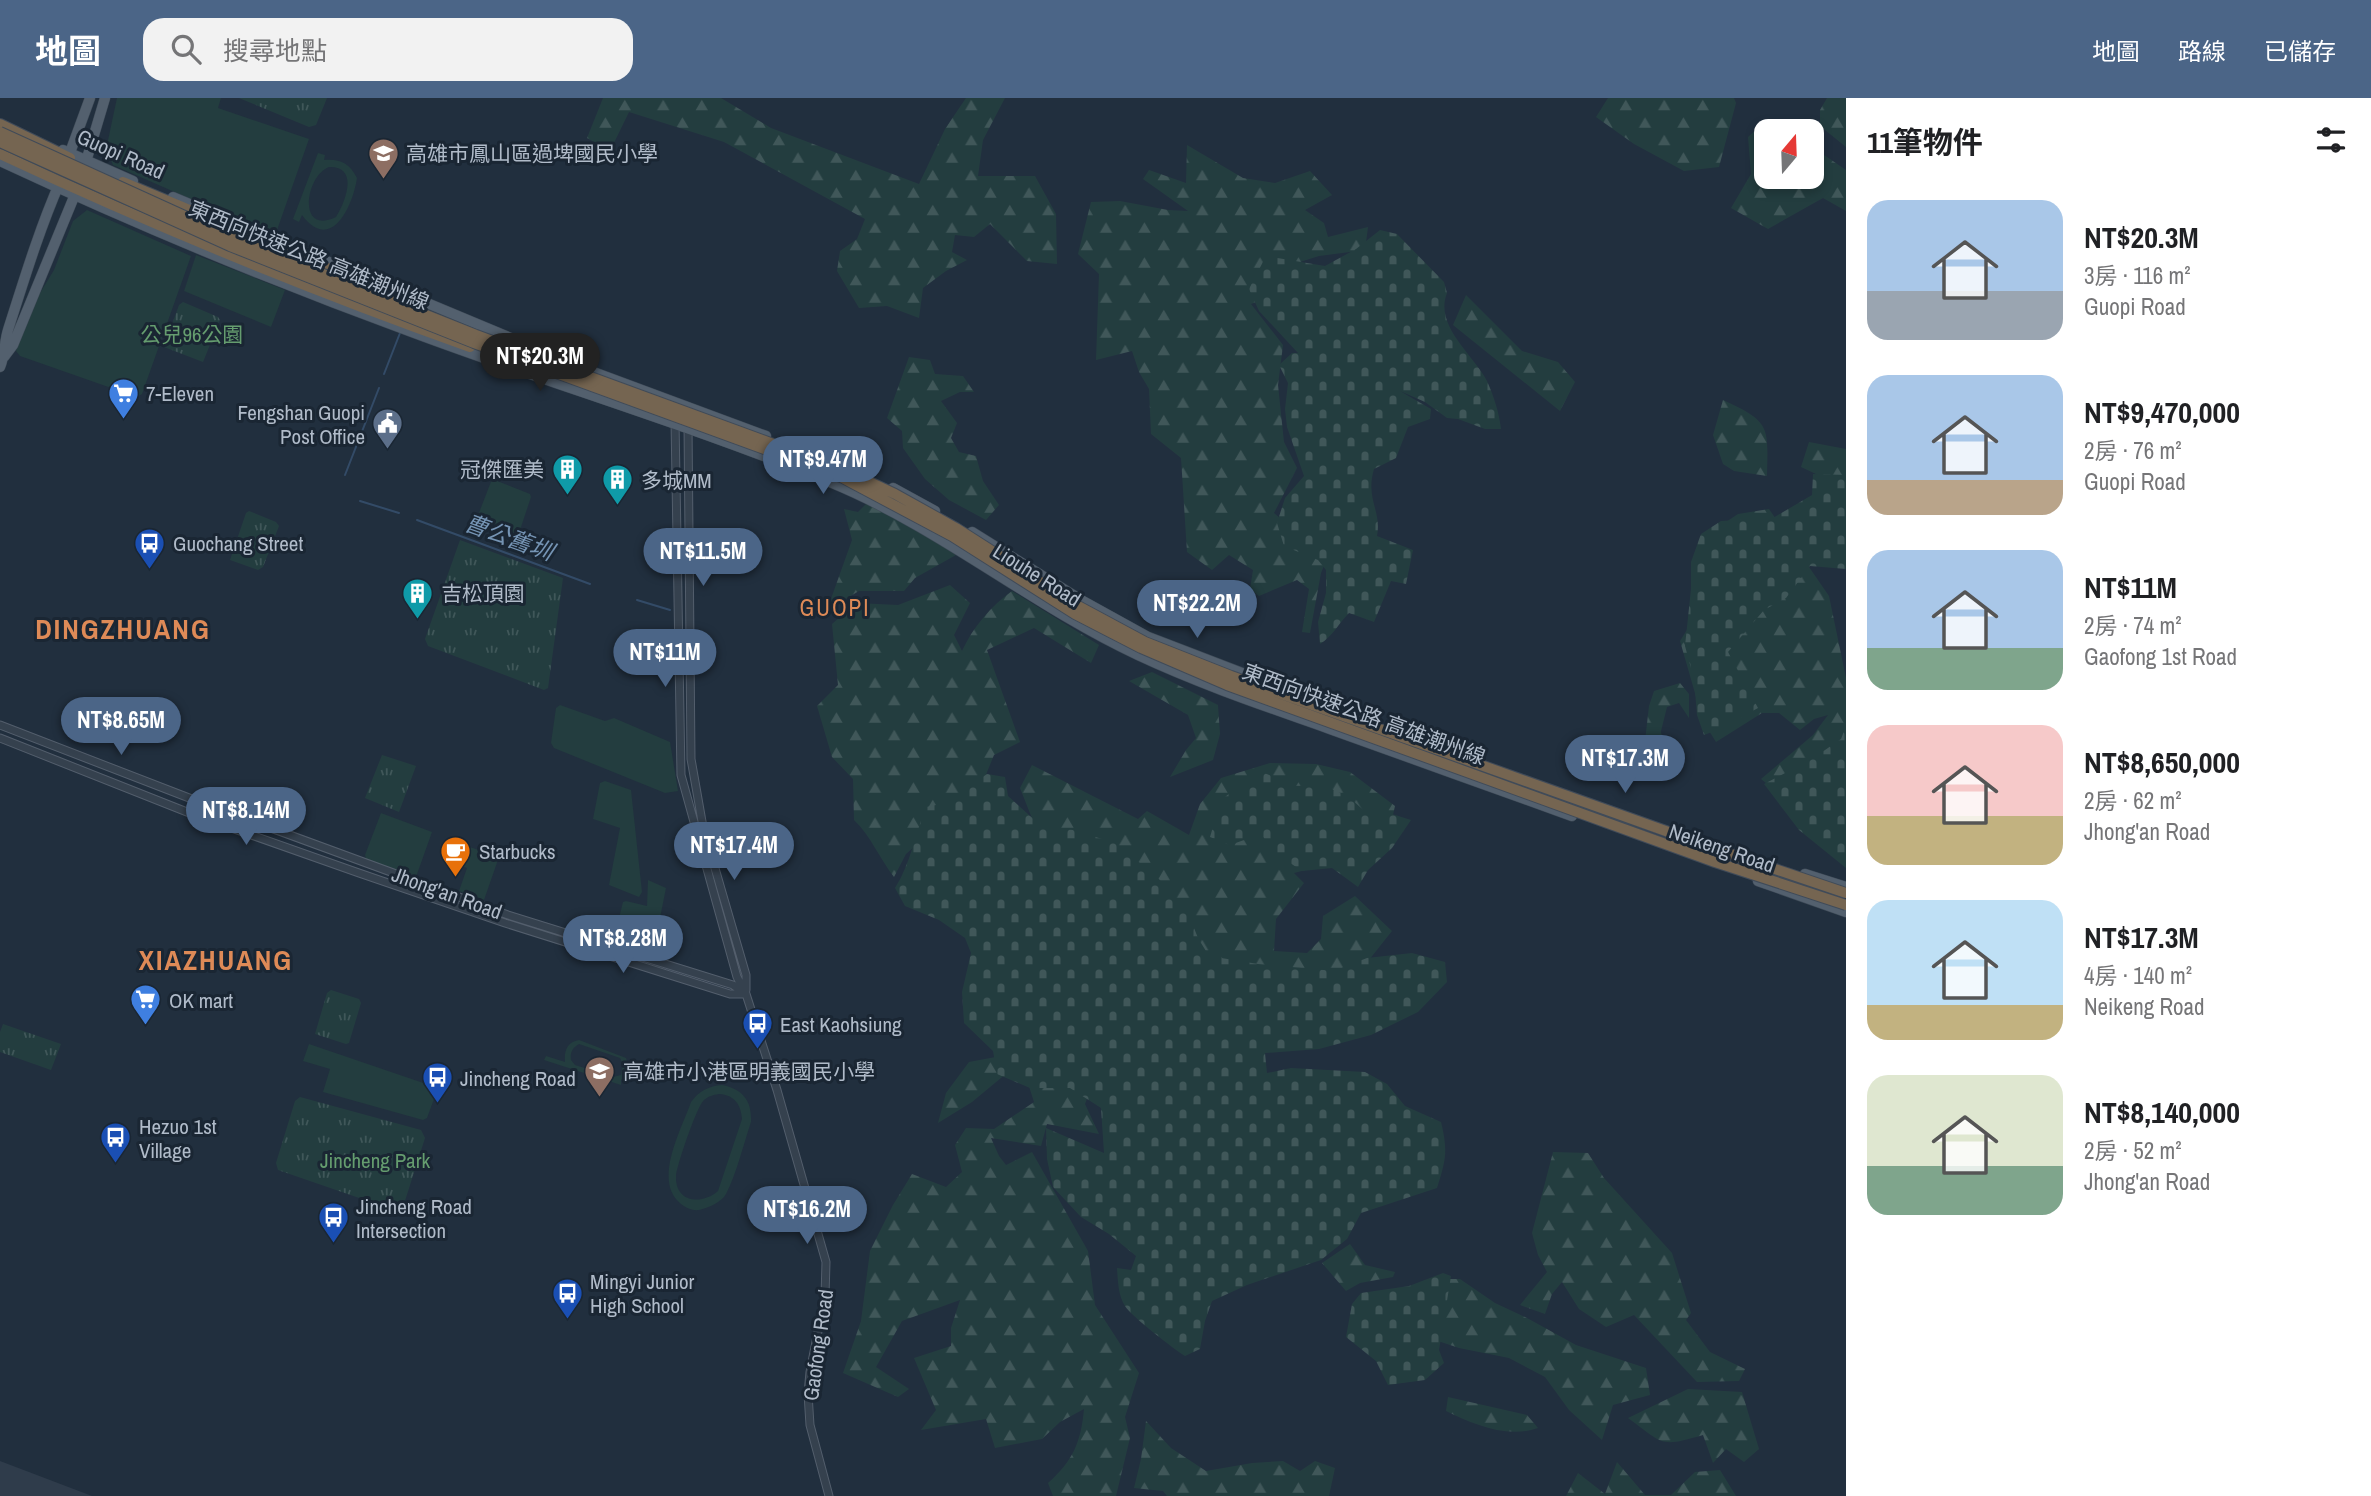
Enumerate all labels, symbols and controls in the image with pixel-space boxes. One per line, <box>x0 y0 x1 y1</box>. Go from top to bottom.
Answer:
search box <box>143 18 633 81</box>
text: 地圖 <box>35 29 101 73</box>
icon: search <box>167 30 205 68</box>
text: 搜尋地點 <box>223 33 327 68</box>
text: 地圖 <box>2092 35 2140 67</box>
text: 路線 <box>2178 35 2226 67</box>
text: 已儲存 <box>2264 35 2336 67</box>
north arrow <box>1754 119 1824 189</box>
map controls <box>1754 119 1824 189</box>
icon: filters <box>2312 121 2350 159</box>
street label: Guopi Road <box>73 122 169 186</box>
text: 11筆物件 <box>1867 122 1983 162</box>
school or university icon: 高雄市鳳山區過埤國民小學 <box>366 136 400 180</box>
place label: 高雄市鳳山區過埤國民小學 <box>406 139 658 168</box>
street label: 東西向快速公路 高雄潮州線 <box>185 193 433 317</box>
text: NT$20.3M <box>2084 217 2199 257</box>
icon: home <box>1923 228 2007 312</box>
text: 3房 · 116 m² <box>2084 260 2191 291</box>
text: Guopi Road <box>2084 291 2186 322</box>
park label: 公兒96公園 <box>140 320 244 349</box>
pin: NT$20.3M <box>468 334 612 393</box>
text: NT$20.3M <box>496 340 584 371</box>
supermarket icon: 7-Eleven <box>106 376 140 420</box>
place label: 7-Eleven <box>146 379 214 408</box>
text: NT$9,470,000 <box>2084 392 2240 432</box>
place label: Fengshan Guopi Post Office <box>238 398 365 451</box>
icon: home <box>1923 403 2007 487</box>
public building icon: Fengshan Guopi Post Office <box>371 407 405 451</box>
text: 2房 · 76 m² <box>2084 435 2181 466</box>
pin: NT$9.47M <box>751 436 895 496</box>
text: NT$9.47M <box>779 443 867 474</box>
building icon: 冠傑匯美 <box>550 452 584 496</box>
place label: 冠傑匯美 <box>460 455 544 484</box>
building icon: 多城MM <box>601 463 635 507</box>
place label: 多城MM <box>641 466 712 495</box>
text: Guopi Road <box>2084 466 2186 497</box>
water label: 曹公舊圳 <box>460 507 560 568</box>
bus stop icon: Guochang Street <box>133 526 167 570</box>
pin: NT$11.5M <box>631 528 775 588</box>
place label: Guochang Street <box>173 529 303 558</box>
text: NT$11.5M <box>659 535 747 566</box>
street label: Liouhe Road <box>987 537 1087 613</box>
text: NT$11M <box>2084 567 2177 607</box>
building icon: 吉松頂園 <box>401 576 435 620</box>
icon: home <box>1923 578 2007 662</box>
place label: 吉松頂園 <box>441 579 525 608</box>
pin: NT$22.2M <box>1125 580 1269 640</box>
text: NT$22.2M <box>1153 587 1241 618</box>
district label: GUOPI <box>800 592 870 623</box>
district label: DINGZHUANG <box>35 610 211 648</box>
text: 2房 · 74 m² <box>2084 610 2181 641</box>
pin: NT$11M <box>608 630 722 689</box>
text: NT$11M <box>629 636 701 667</box>
text: Gaofong 1st Road <box>2084 641 2237 672</box>
street label: 東西向快速公路 高雄潮州線 <box>1238 656 1490 772</box>
pin: NT$8.65M <box>49 698 193 757</box>
text: NT$8.65M <box>77 704 165 735</box>
pin: NT$17.3M <box>1553 736 1697 795</box>
text: NT$17.3M <box>1581 742 1669 773</box>
text: NT$8,650,000 <box>2084 742 2240 782</box>
icon: home <box>1923 753 2007 837</box>
text: 2房 · 62 m² <box>2084 785 2181 816</box>
pin: NT$8.14M <box>174 788 318 847</box>
text: NT$8.14M <box>202 794 290 825</box>
street label: Neikeng Road <box>1665 816 1779 880</box>
text: Jhong'an Road <box>2084 816 2210 847</box>
pin: NT$17.4M <box>662 822 806 882</box>
text: NT$17.4M <box>690 829 778 860</box>
cafe icon: Starbucks <box>439 834 473 878</box>
place label: Starbucks <box>479 837 556 866</box>
street label: Jhong'an Road <box>388 860 506 926</box>
pin: NT$8.28M <box>551 916 695 975</box>
text: NT$17.3M <box>2084 917 2199 957</box>
text: NT$8.28M <box>579 922 667 953</box>
icon: home <box>1923 928 2007 1012</box>
district label: XIAZHUANG <box>139 941 293 979</box>
text: 4房 · 140 m² <box>2084 960 2192 991</box>
supermarket icon: OK mart <box>129 983 163 1027</box>
place label: OK mart <box>169 986 233 1015</box>
text: Neikeng Road <box>2084 991 2205 1022</box>
bus stop icon: East Kaohsiung <box>740 1007 774 1051</box>
place label: East Kaohsiung <box>780 1010 902 1039</box>
school or university icon: 高雄市小港區明義國民小學 <box>583 1054 617 1098</box>
place label: 高雄市小港區明義國民小學 <box>623 1057 875 1086</box>
bus stop icon: Jincheng Road <box>420 1061 454 1105</box>
place label: Jincheng Road <box>460 1064 576 1093</box>
text: NT$8,140,000 <box>2084 1092 2240 1132</box>
icon: home <box>1923 1103 2007 1187</box>
place label: Hezuo 1st Village <box>139 1112 217 1165</box>
bus stop icon: Hezuo 1st Village <box>99 1121 133 1165</box>
text: 2房 · 52 m² <box>2084 1135 2181 1166</box>
park label: Jincheng Park <box>320 1146 430 1175</box>
text: Jhong'an Road <box>2084 1166 2210 1197</box>
pin: NT$16.2M <box>735 1186 879 1246</box>
place label: Jincheng Road Intersection <box>356 1192 472 1245</box>
text: NT$16.2M <box>763 1193 851 1224</box>
bus stop icon: Jincheng Road Intersection <box>316 1201 350 1245</box>
place label: Mingyi Junior High School <box>590 1267 695 1320</box>
bus stop icon: Mingyi Junior High School <box>550 1276 584 1320</box>
street label: Gaofong Road <box>796 1288 840 1402</box>

